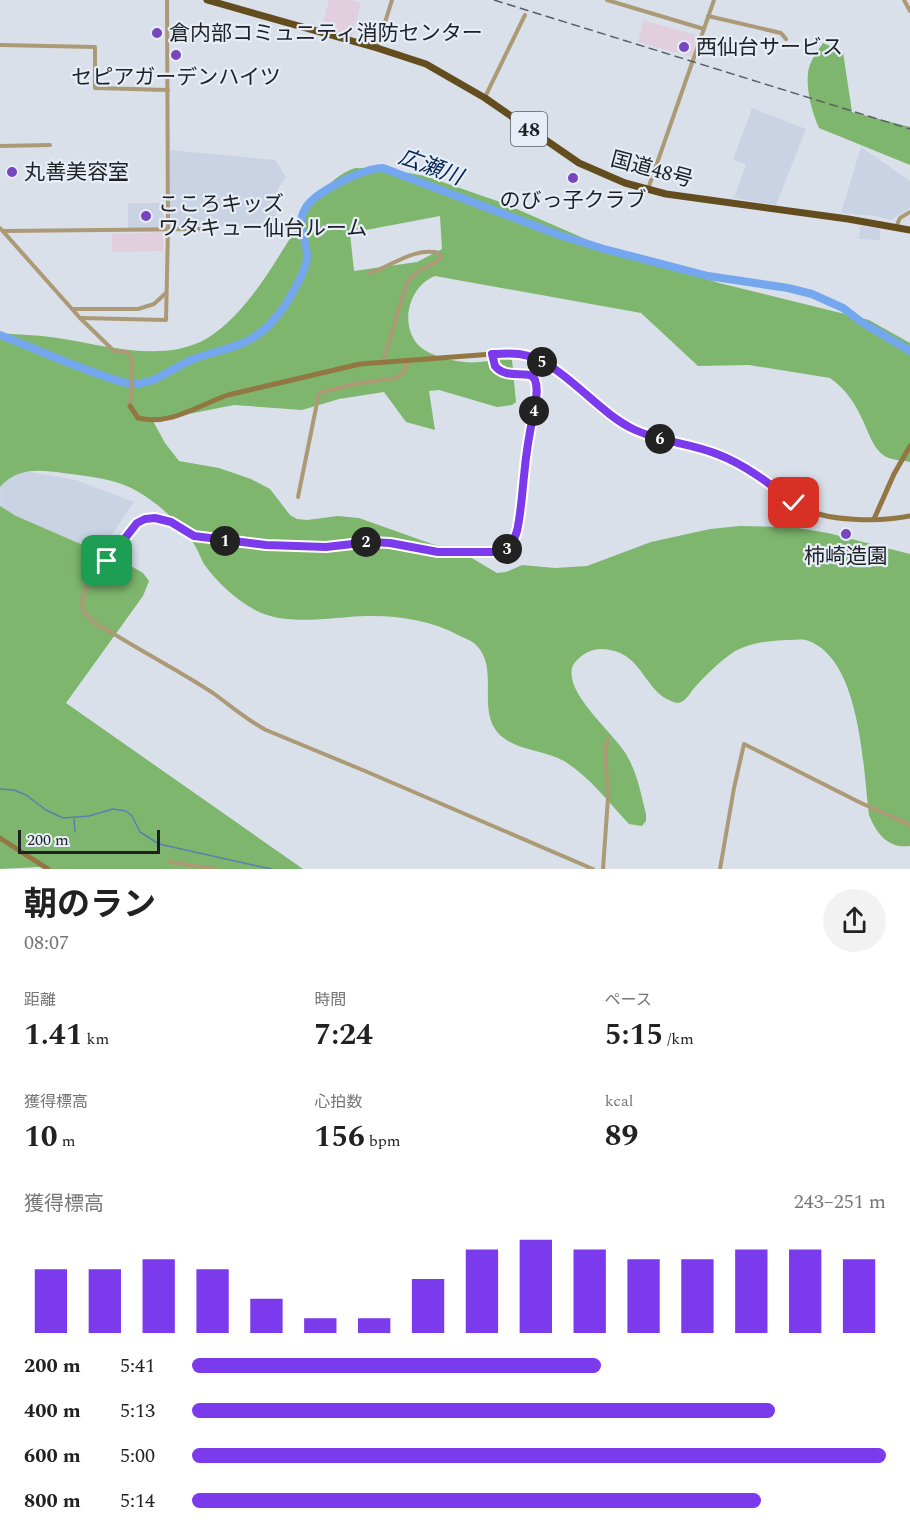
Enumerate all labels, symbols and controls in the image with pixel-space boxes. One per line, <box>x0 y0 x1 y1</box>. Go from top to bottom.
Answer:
place label: 倉内部コミュニティ消防センター <box>169 18 483 50</box>
marker: 倉内部コミュニティ消防センター <box>150 26 164 40</box>
place label: 西仙台サービス <box>696 32 843 64</box>
marker: 西仙台サービス <box>677 40 691 54</box>
marker: セピアガーデンハイツ <box>169 48 183 62</box>
place label: セピアガーデンハイツ <box>71 62 281 94</box>
road number: 48 <box>511 112 547 146</box>
water label: 広瀬川 <box>394 141 469 195</box>
street label: 国道48号 <box>607 144 696 196</box>
place label: 丸善美容室 <box>24 157 129 189</box>
marker: 丸善美容室 <box>5 165 19 179</box>
marker: のびっ子クラブ <box>566 171 580 185</box>
place label: のびっ子クラブ <box>500 185 647 217</box>
place label: こころキッズ ワタキュー仙台ルーム <box>158 189 367 245</box>
marker: こころキッズ ワタキュー仙台ルーム <box>139 209 153 223</box>
pin: 5 <box>527 347 557 377</box>
text: 5 <box>538 350 546 374</box>
pin: 4 <box>519 396 549 426</box>
text: 4 <box>530 399 538 423</box>
pin: 6 <box>645 424 675 454</box>
text: 6 <box>656 427 664 451</box>
pin <box>768 477 819 528</box>
icon: check <box>777 486 810 519</box>
pin: 1 <box>210 526 240 556</box>
pin: 2 <box>351 527 381 557</box>
marker: 柿崎造園 <box>839 527 853 541</box>
text: 1 <box>221 529 229 553</box>
text: 2 <box>362 530 370 554</box>
pin: 3 <box>492 534 522 564</box>
pin <box>81 535 132 586</box>
text: 3 <box>503 537 511 561</box>
place label: 柿崎造園 <box>804 541 888 573</box>
icon: arrive <box>90 544 123 577</box>
scale bar <box>18 827 160 854</box>
text: 200 m <box>27 828 69 852</box>
text: 朝のラン <box>24 880 156 930</box>
button: share <box>823 889 886 952</box>
text: 08:07 <box>24 928 69 958</box>
text: 距離 <box>24 988 56 1012</box>
text: 時間 <box>314 988 346 1012</box>
text: ペース <box>605 988 652 1012</box>
text: 1.41 <box>24 1012 83 1058</box>
text: 7:24 <box>314 1012 373 1058</box>
text: 5:15 <box>605 1012 663 1058</box>
text: km <box>83 1027 109 1051</box>
text: /km <box>663 1027 694 1051</box>
text: kcal <box>605 1089 633 1113</box>
text: 獲得標高 <box>24 1090 88 1114</box>
text: 心拍数 <box>314 1090 362 1114</box>
text: 89 <box>605 1113 638 1159</box>
text: 10 <box>24 1114 58 1160</box>
text: 156 <box>314 1114 365 1160</box>
text: m <box>58 1129 75 1153</box>
text: bpm <box>365 1129 401 1153</box>
text: 243–251 m <box>794 1187 886 1217</box>
text: 獲得標高 <box>24 1189 104 1219</box>
text: 200 m <box>24 1351 81 1381</box>
text: 5:41 <box>120 1351 155 1381</box>
text: 400 m <box>24 1396 81 1426</box>
text: 5:13 <box>120 1396 155 1426</box>
text: 600 m <box>24 1441 81 1471</box>
text: 5:00 <box>120 1441 155 1471</box>
text: 800 m <box>24 1486 81 1516</box>
text: 5:14 <box>120 1486 155 1516</box>

